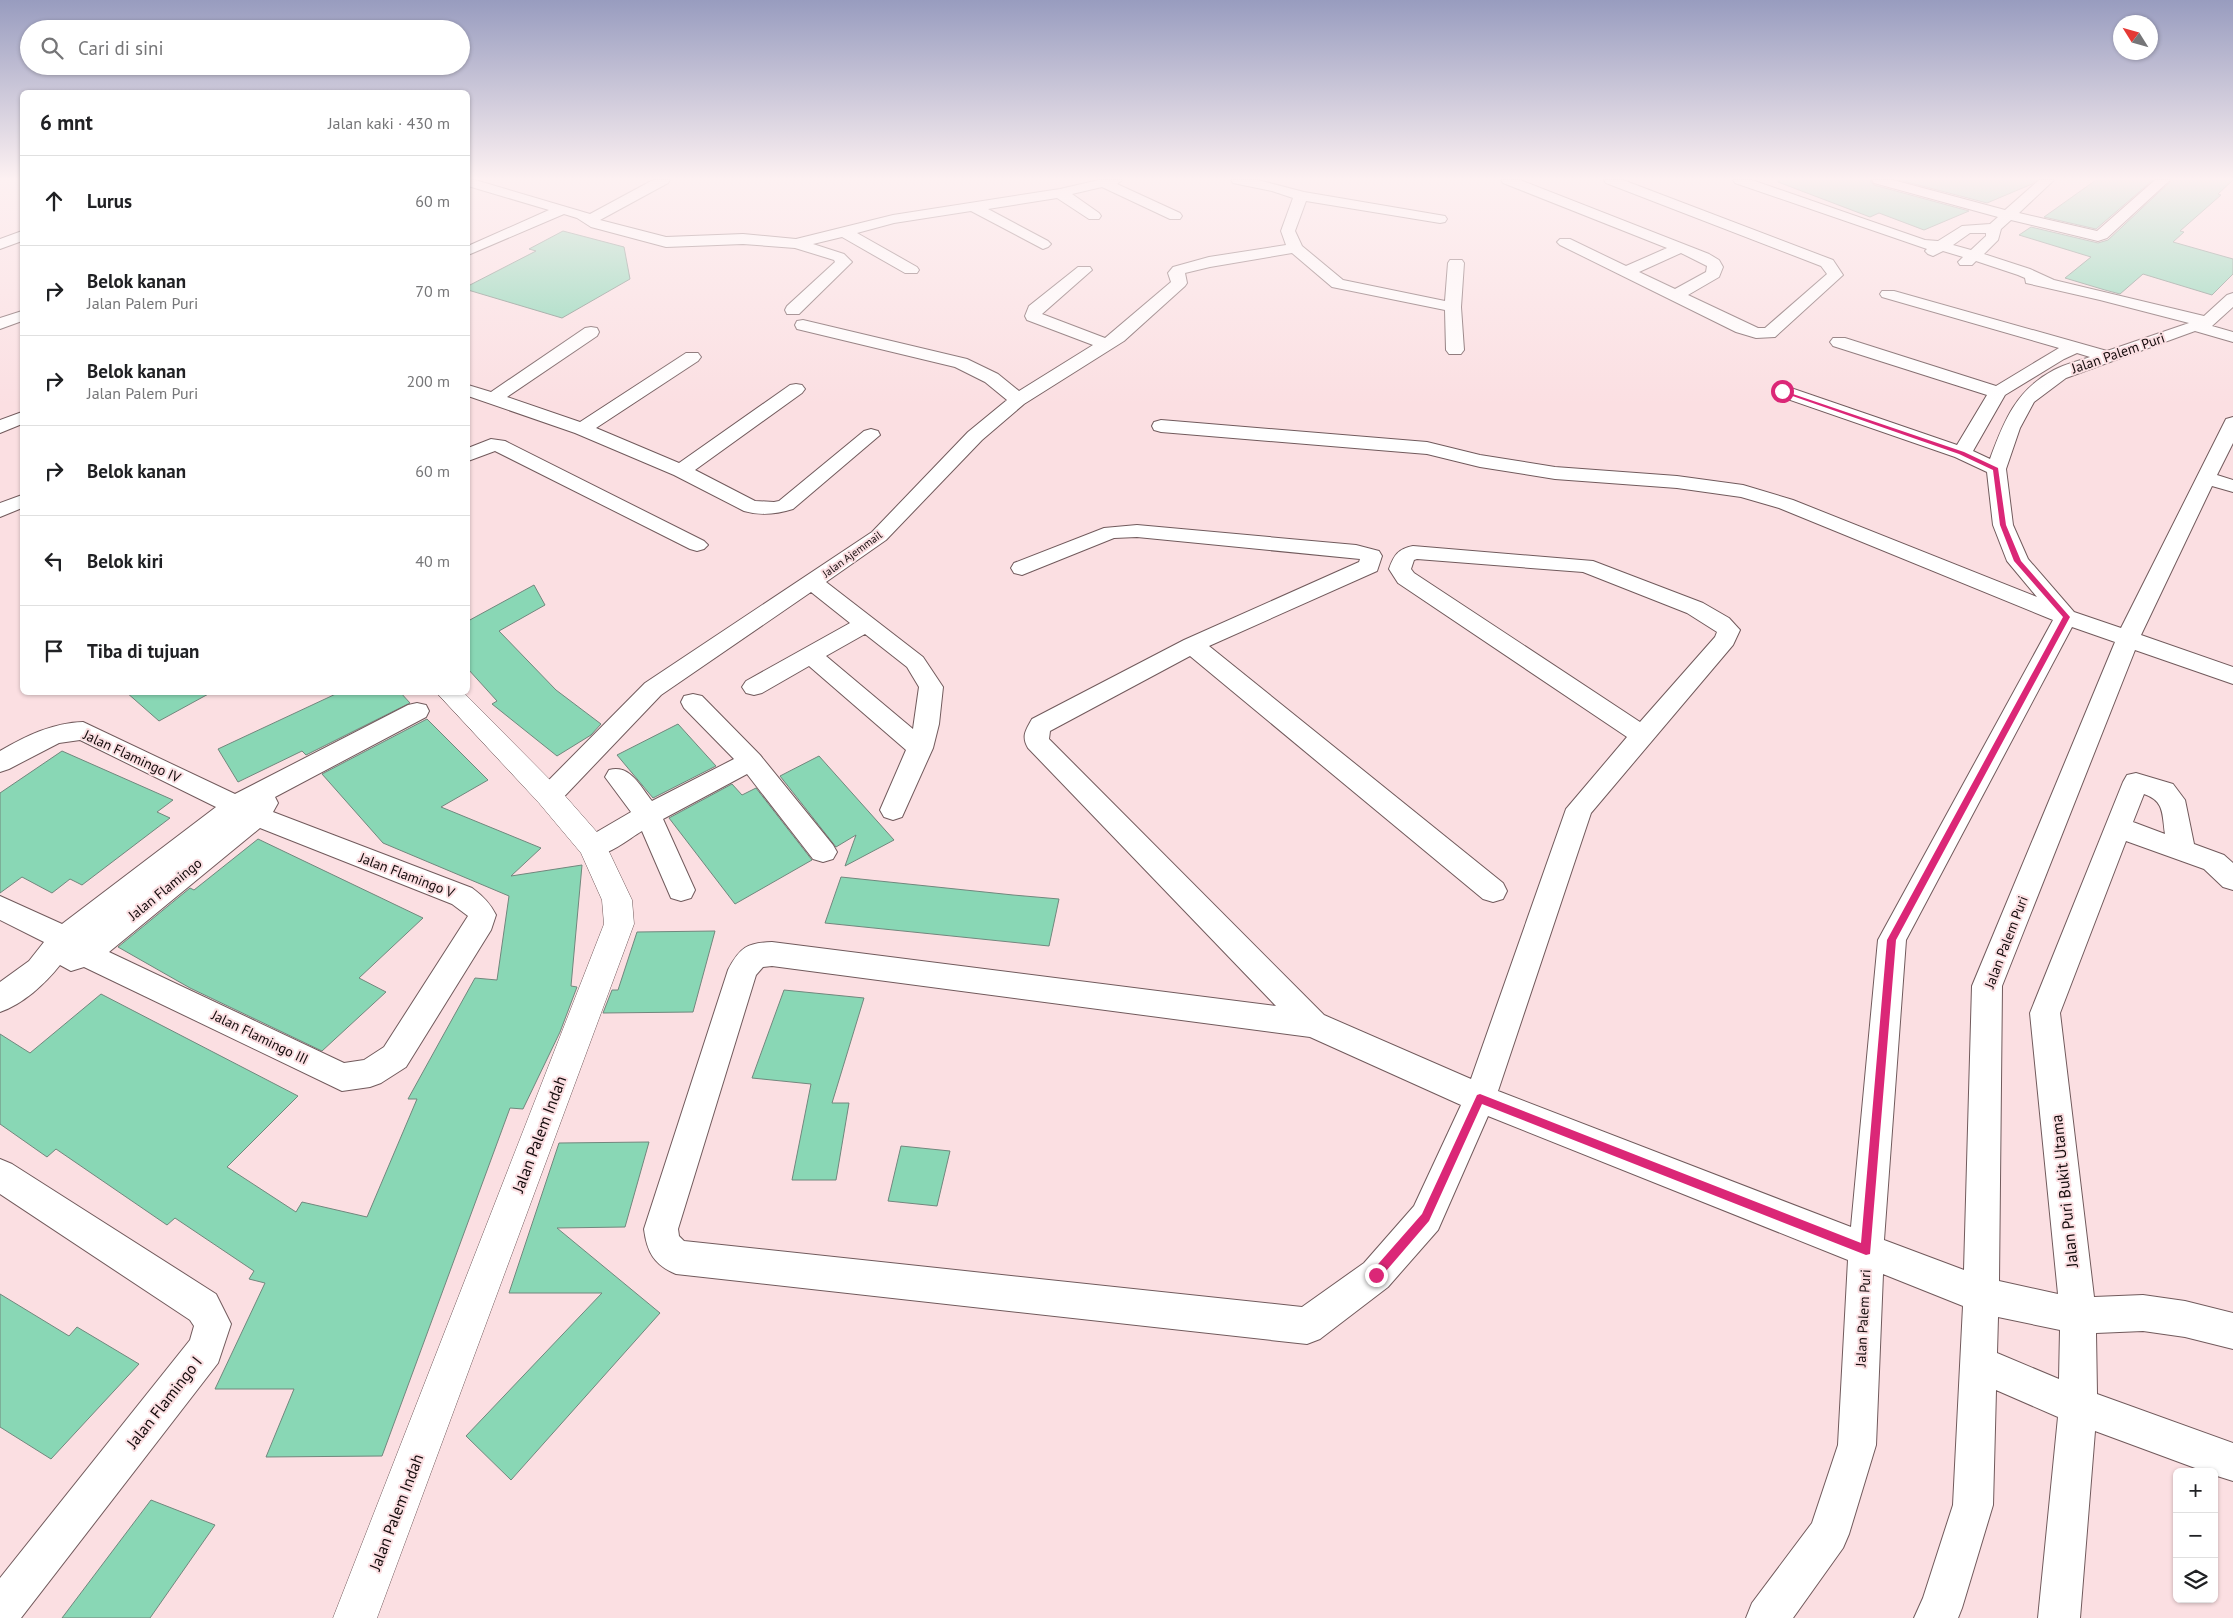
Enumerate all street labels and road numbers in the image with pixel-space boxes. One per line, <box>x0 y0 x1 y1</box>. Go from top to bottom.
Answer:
street label: Jalan Palem Puri <box>2068 329 2167 378</box>
street label: Jalan Ajemmail <box>819 527 885 581</box>
street label: Jalan Flamingo IV <box>80 725 184 786</box>
street label: Jalan Flamingo V <box>356 848 457 901</box>
street label: Jalan Flamingo <box>124 854 205 925</box>
street label: Jalan Palem Puri <box>1980 893 2032 992</box>
street label: Jalan Flamingo III <box>208 1005 311 1068</box>
street label: Jalan Palem Indah <box>507 1073 570 1196</box>
street label: Jalan Puri Bukit Utama <box>2046 1114 2082 1269</box>
street label: Jalan Palem Puri <box>1851 1269 1875 1368</box>
street label: Jalan Flamingo I <box>121 1352 206 1453</box>
street label: Jalan Palem Indah <box>364 1451 427 1574</box>

